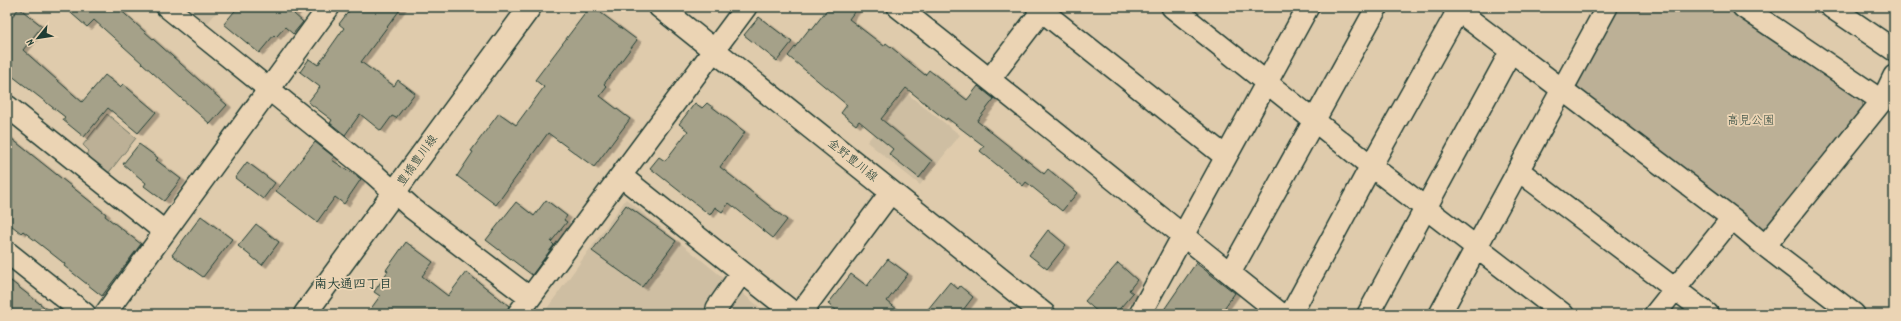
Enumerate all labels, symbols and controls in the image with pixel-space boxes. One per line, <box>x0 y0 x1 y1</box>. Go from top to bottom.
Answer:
north arrow <box>18 18 58 58</box>
text: N <box>23 35 39 48</box>
park label: 高見公園 <box>1727 113 1775 130</box>
street label: 豊橋豊川線 <box>393 132 443 190</box>
street label: 金野豊川線 <box>823 136 881 186</box>
district label: 南大通四丁目 <box>314 276 392 295</box>

